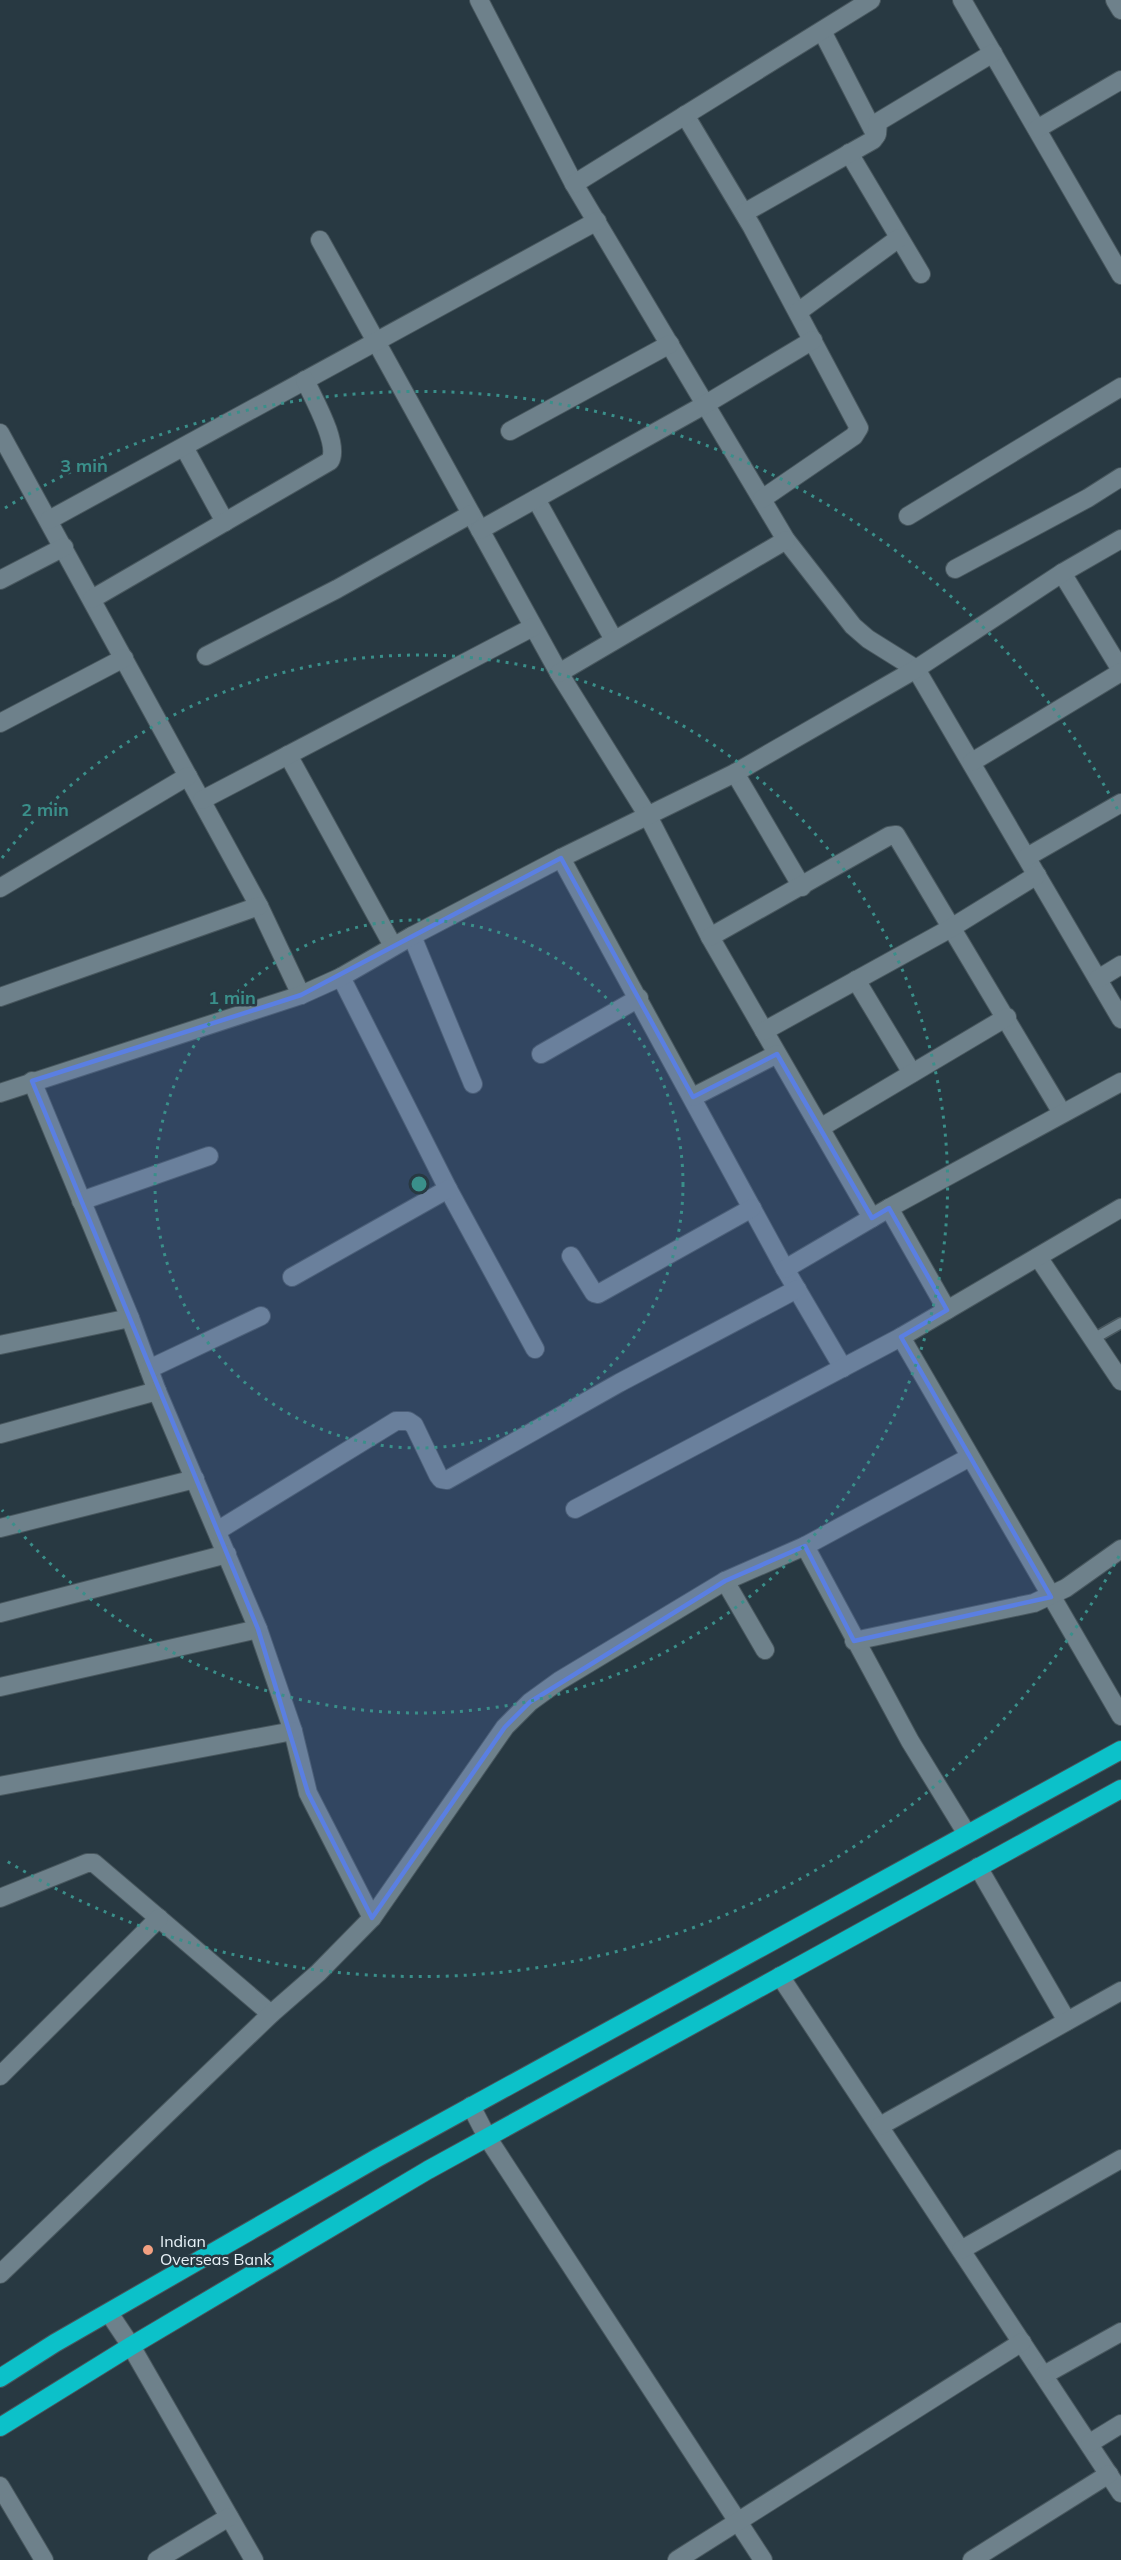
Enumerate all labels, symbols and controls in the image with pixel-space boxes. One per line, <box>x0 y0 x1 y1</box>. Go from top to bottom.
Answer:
text: 3 min <box>60 454 108 477</box>
text: 2 min <box>21 798 69 821</box>
text: 1 min <box>208 986 256 1009</box>
centre of rings <box>409 1174 429 1194</box>
place label: Indian Overseas Bank <box>160 2231 272 2269</box>
marker: Indian Overseas Bank <box>141 2243 155 2257</box>

